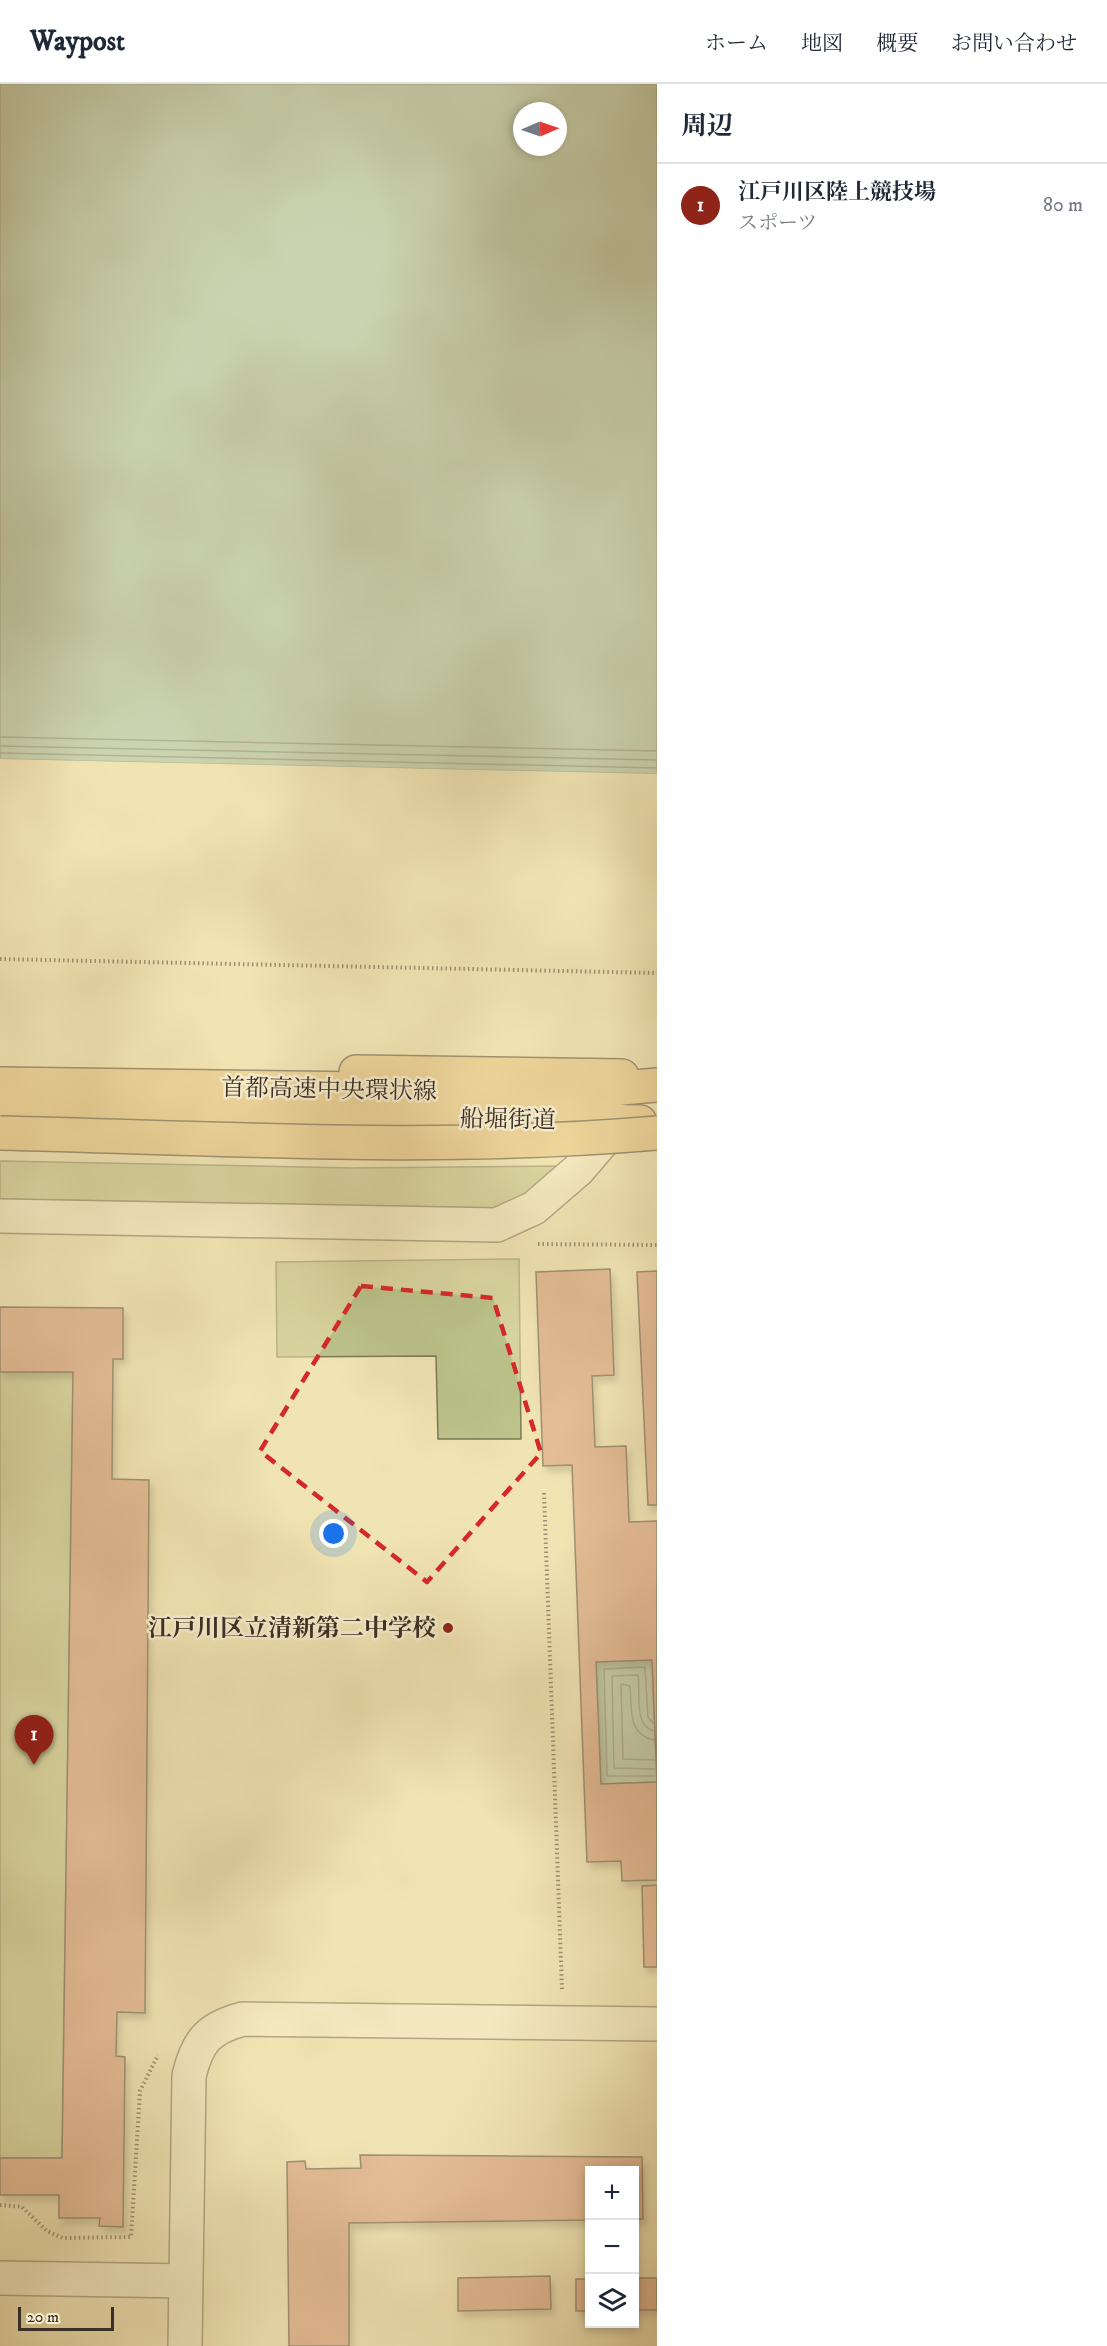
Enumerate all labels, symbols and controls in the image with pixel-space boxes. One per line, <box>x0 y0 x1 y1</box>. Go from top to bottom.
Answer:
text: Waypost <box>30 24 125 59</box>
text: ホーム <box>705 31 768 57</box>
text: 地図 <box>801 31 843 57</box>
text: 概要 <box>876 31 918 57</box>
text: お問い合わせ <box>951 31 1077 57</box>
north arrow <box>513 102 567 156</box>
text: 周辺 <box>681 110 733 143</box>
text: 江戸川区陸上競技場 <box>738 179 936 206</box>
text: 1 <box>697 193 704 218</box>
text: 80 m <box>1043 193 1083 218</box>
text: スポーツ <box>738 211 817 236</box>
street label: 首都高速中央環状線 <box>221 1073 437 1107</box>
street label: 船堀街道 <box>460 1104 556 1136</box>
your location <box>319 1519 348 1548</box>
place label: 江戸川区立清新第二中学校 <box>148 1614 436 1644</box>
marker: 江戸川区立清新第二中学校 <box>441 1621 455 1635</box>
pin: 1 <box>15 1716 54 1765</box>
map controls <box>585 2166 639 2328</box>
button: + <box>585 2166 639 2220</box>
button: − <box>585 2220 639 2274</box>
button: layers <box>585 2274 639 2328</box>
scale bar <box>18 2304 114 2332</box>
text: 20 m <box>27 2307 59 2327</box>

